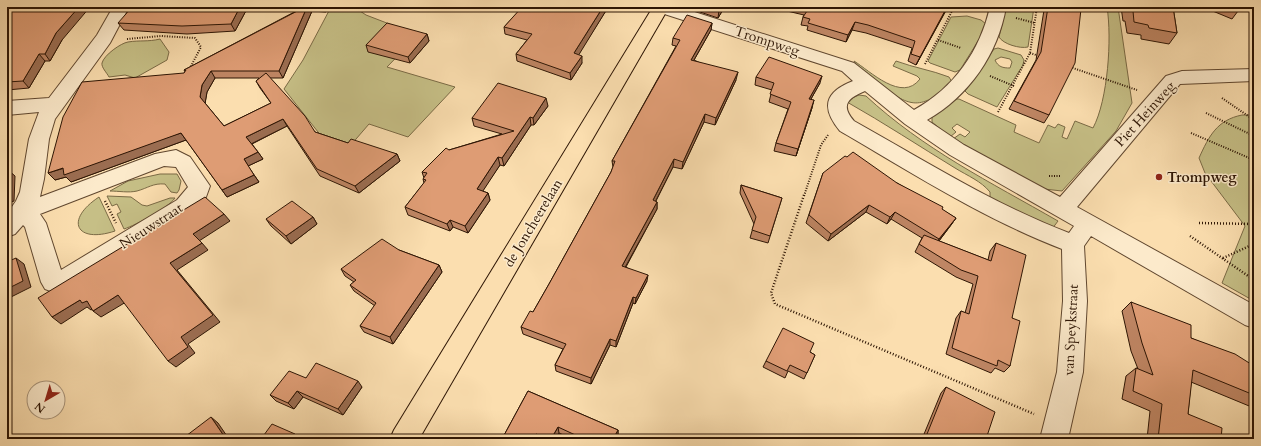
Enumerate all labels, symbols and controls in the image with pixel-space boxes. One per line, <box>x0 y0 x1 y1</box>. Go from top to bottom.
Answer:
street label: Trompweg <box>732 22 802 61</box>
street label: Piet Heinweg <box>1110 77 1180 151</box>
place label: Trompweg <box>1167 168 1237 187</box>
marker: Trompweg <box>1154 172 1164 182</box>
street label: de Joncheerelaan <box>499 175 567 271</box>
street label: Nieuwstraat <box>116 198 187 254</box>
street label: van Speykstraat <box>1059 283 1083 376</box>
north arrow <box>26 380 66 420</box>
text: N <box>31 398 49 416</box>

